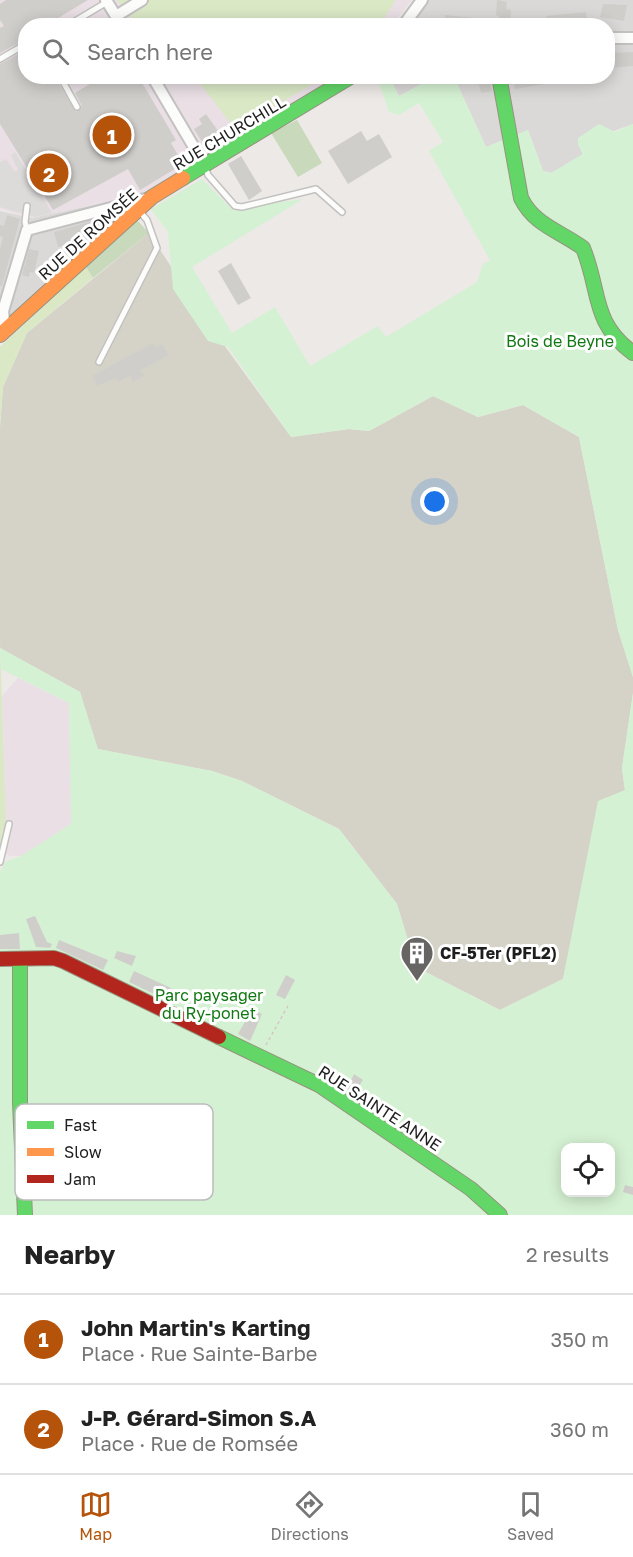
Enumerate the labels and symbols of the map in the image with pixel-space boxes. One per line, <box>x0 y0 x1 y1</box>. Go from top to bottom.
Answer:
street label: RUE CHURCHILL <box>169 91 289 175</box>
pin: 1 <box>92 112 132 158</box>
pin: 2 <box>29 150 68 195</box>
street label: RUE DE ROMSÉE <box>34 184 142 284</box>
park label: Bois de Beyne <box>506 331 614 351</box>
your location <box>420 487 449 516</box>
building icon: CF-5Ter (PFL2) <box>399 935 435 982</box>
place label: CF-5Ter (PFL2) <box>440 943 557 963</box>
park label: Parc paysager du Ry-ponet <box>155 985 263 1023</box>
street label: RUE SAINTE ANNE <box>315 1061 445 1155</box>
legend <box>15 1104 213 1200</box>
text: Fast <box>64 1115 97 1135</box>
text: Slow <box>64 1142 102 1162</box>
text: Jam <box>64 1169 96 1189</box>

